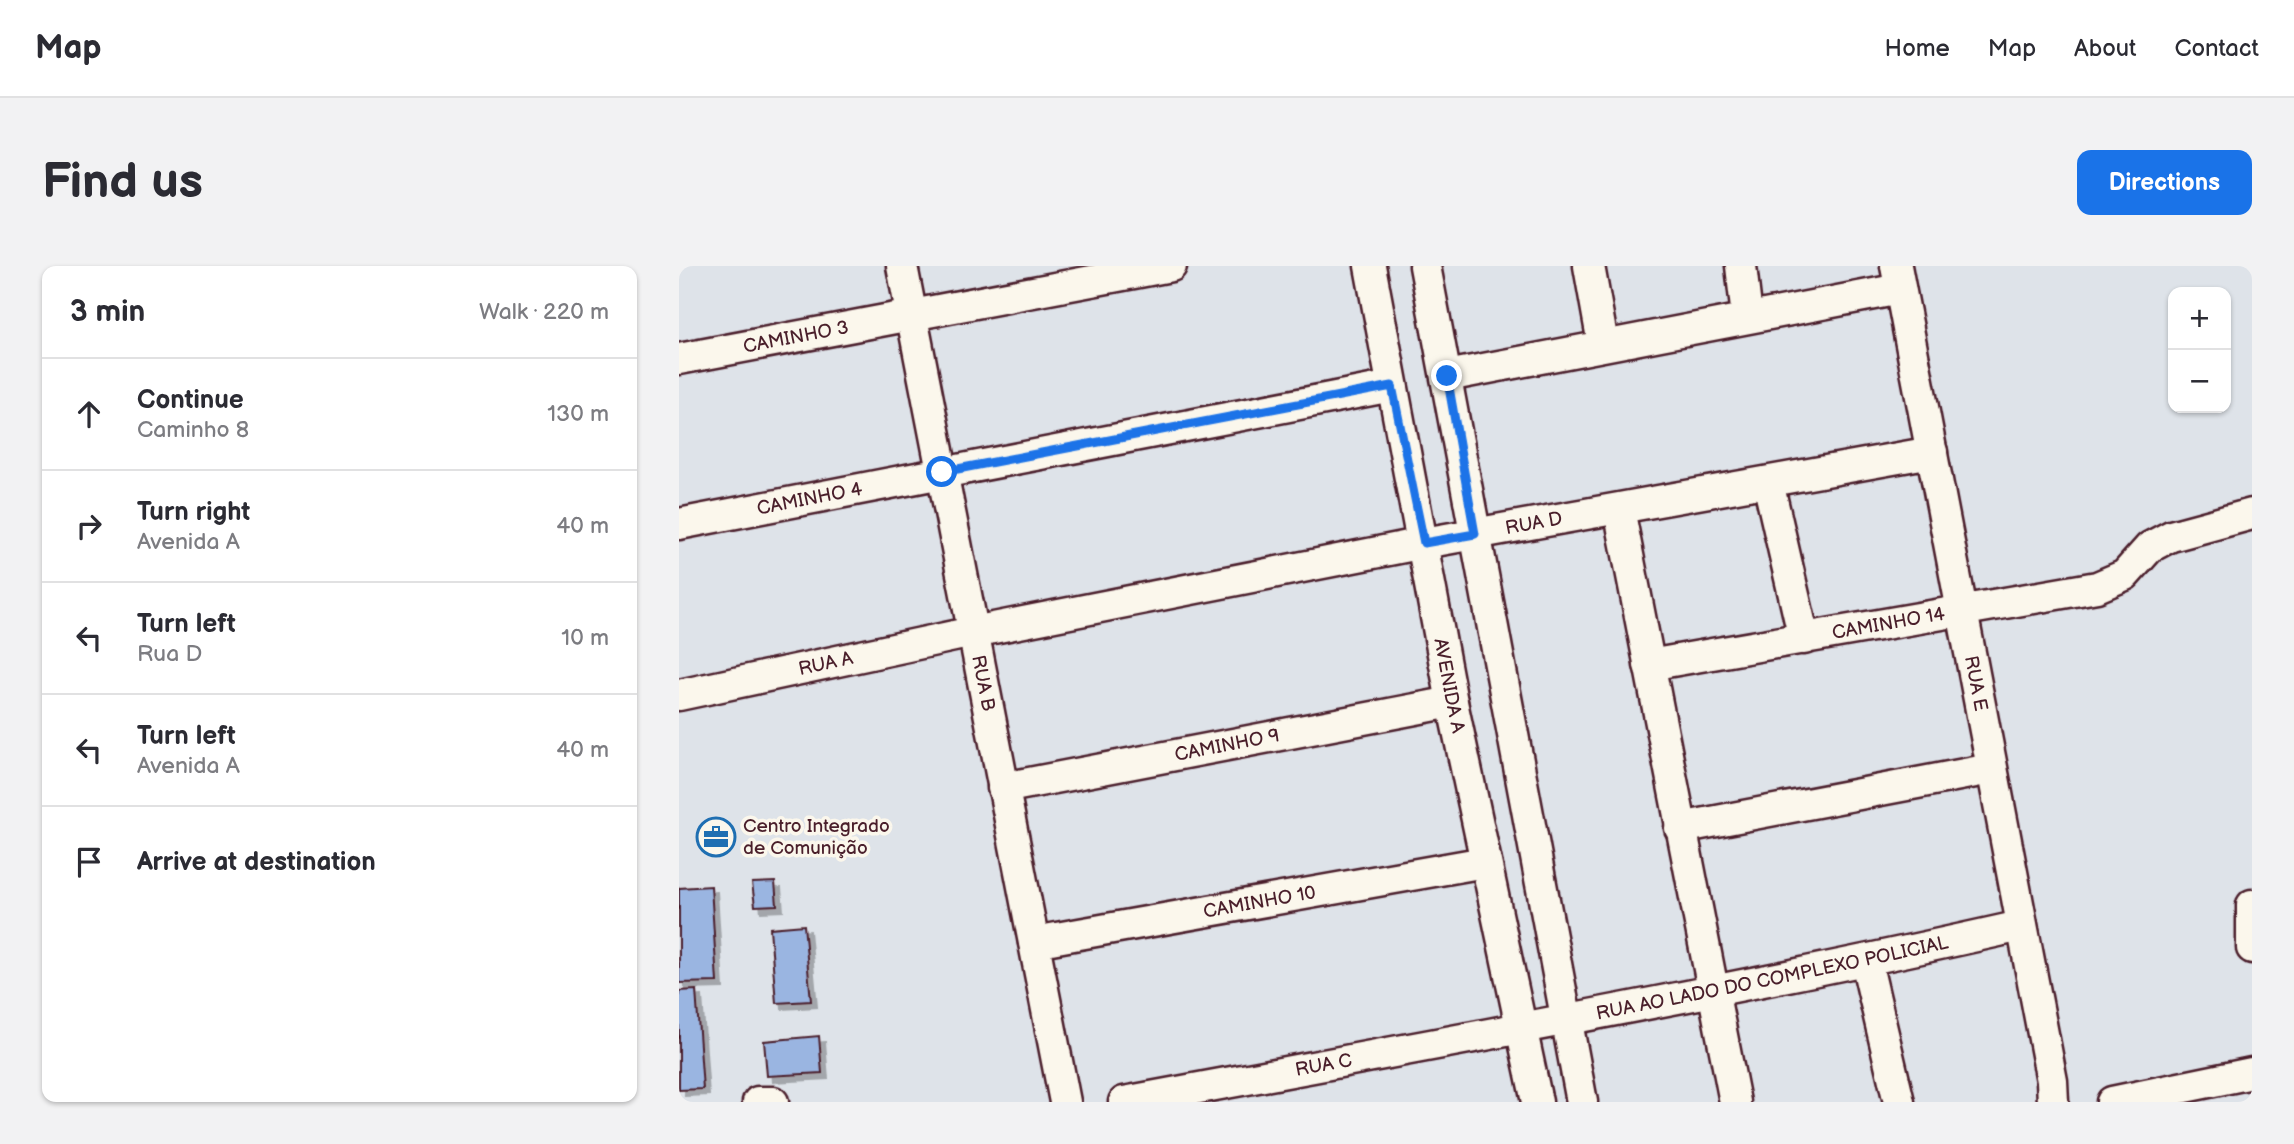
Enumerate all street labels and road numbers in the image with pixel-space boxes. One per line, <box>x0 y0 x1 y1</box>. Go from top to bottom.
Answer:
street label: CAMINHO 3 <box>741 316 851 358</box>
street label: CAMINHO 4 <box>755 477 865 520</box>
street label: RUA D <box>1504 507 1564 540</box>
street label: CAMINHO 14 <box>1830 602 1947 644</box>
street label: AVENIDA A <box>1429 636 1470 735</box>
street label: RUA A <box>796 646 855 681</box>
street label: RUA B <box>967 653 1000 713</box>
street label: RUA E <box>1959 654 1992 713</box>
street label: CAMINHO 9 <box>1173 724 1281 766</box>
street label: CAMINHO 10 <box>1201 881 1318 923</box>
street label: RUA AO LADO DO COMPLEXO POLICIAL <box>1594 931 1951 1025</box>
street label: RUA C <box>1293 1048 1354 1082</box>

